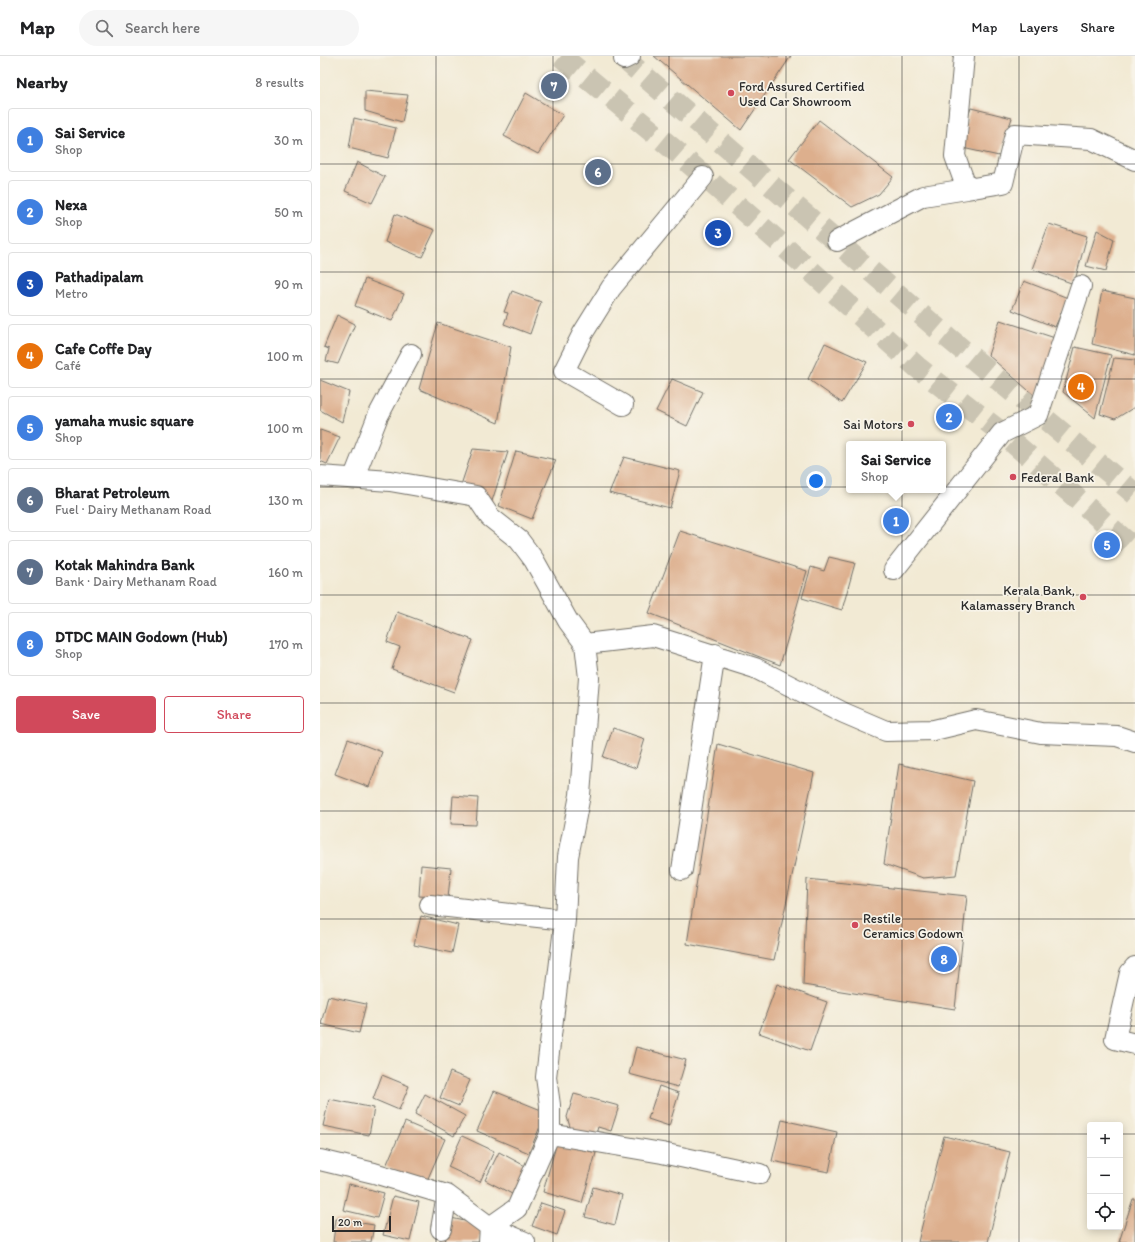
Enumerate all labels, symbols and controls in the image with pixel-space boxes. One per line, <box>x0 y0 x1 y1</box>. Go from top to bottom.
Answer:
search box <box>79 10 359 46</box>
text: Map <box>20 16 55 39</box>
icon: search <box>93 17 115 39</box>
text: Search here <box>125 19 200 37</box>
text: Map <box>972 19 997 36</box>
text: Layers <box>1019 19 1058 36</box>
text: Share <box>1080 19 1115 36</box>
pin: 7 <box>541 71 567 101</box>
text: Nearby <box>16 72 68 92</box>
text: 8 results <box>255 75 304 90</box>
place label: Ford Assured Certified Used Car Showroom <box>739 79 865 109</box>
marker: Ford Assured Certified Used Car Showroom <box>726 88 736 98</box>
text: Sai Service <box>55 124 125 142</box>
text: 1 <box>27 133 33 148</box>
text: 30 m <box>274 133 303 148</box>
text: Shop <box>55 142 82 157</box>
pin: 6 <box>585 157 611 187</box>
text: Nexa <box>55 196 87 214</box>
text: 2 <box>27 205 33 220</box>
text: 50 m <box>274 205 303 220</box>
text: Shop <box>55 214 82 229</box>
pin: 3 <box>705 218 731 248</box>
text: Pathadipalam <box>55 268 144 286</box>
text: 3 <box>26 277 34 292</box>
text: 90 m <box>274 277 303 292</box>
text: Metro <box>55 286 88 301</box>
text: Cafe Coffe Day <box>55 340 152 358</box>
text: 4 <box>26 349 34 364</box>
text: 100 m <box>267 349 303 364</box>
text: Café <box>55 358 81 373</box>
pin: 4 <box>1068 372 1094 402</box>
pin: 2 <box>936 402 962 432</box>
text: yamaha music square <box>55 412 194 430</box>
place label: Sai Motors <box>843 417 903 432</box>
marker: Sai Motors <box>906 419 916 429</box>
text: 5 <box>27 421 33 436</box>
text: 100 m <box>267 421 303 436</box>
text: Shop <box>55 430 82 445</box>
popup <box>846 441 946 493</box>
text: Sai Service <box>861 451 931 469</box>
text: Shop <box>861 469 888 484</box>
place label: Federal Bank <box>1021 470 1095 485</box>
your location <box>806 471 826 491</box>
marker: Federal Bank <box>1008 472 1018 482</box>
text: Bharat Petroleum <box>55 484 170 502</box>
text: 6 <box>27 493 33 508</box>
text: 130 m <box>268 493 303 508</box>
text: Fuel · Dairy Methanam Road <box>55 502 211 517</box>
pin: 1 <box>883 506 909 536</box>
pin: 5 <box>1094 530 1120 560</box>
text: Kotak Mahindra Bank <box>55 556 195 574</box>
text: 7 <box>27 565 33 580</box>
text: 160 m <box>268 565 303 580</box>
text: Bank · Dairy Methanam Road <box>55 574 217 589</box>
place label: Kerala Bank, Kalamassery Branch <box>961 583 1075 613</box>
marker: Kerala Bank, Kalamassery Branch <box>1078 592 1088 602</box>
text: DTDC MAIN Godown (Hub) <box>55 628 228 646</box>
text: 8 <box>26 637 34 652</box>
text: 170 m <box>269 637 303 652</box>
text: Shop <box>55 646 82 661</box>
button: Save <box>16 696 156 733</box>
button: Share <box>164 696 304 733</box>
place label: Restile Ceramics Godown <box>863 911 964 941</box>
marker: Restile Ceramics Godown <box>850 920 860 930</box>
pin: 8 <box>931 944 957 974</box>
map controls <box>1087 1122 1123 1230</box>
button: + <box>1087 1122 1123 1158</box>
button: − <box>1087 1158 1123 1194</box>
button: locate <box>1087 1194 1123 1230</box>
scale bar <box>332 1214 391 1233</box>
text: 20 m <box>338 1216 362 1229</box>

